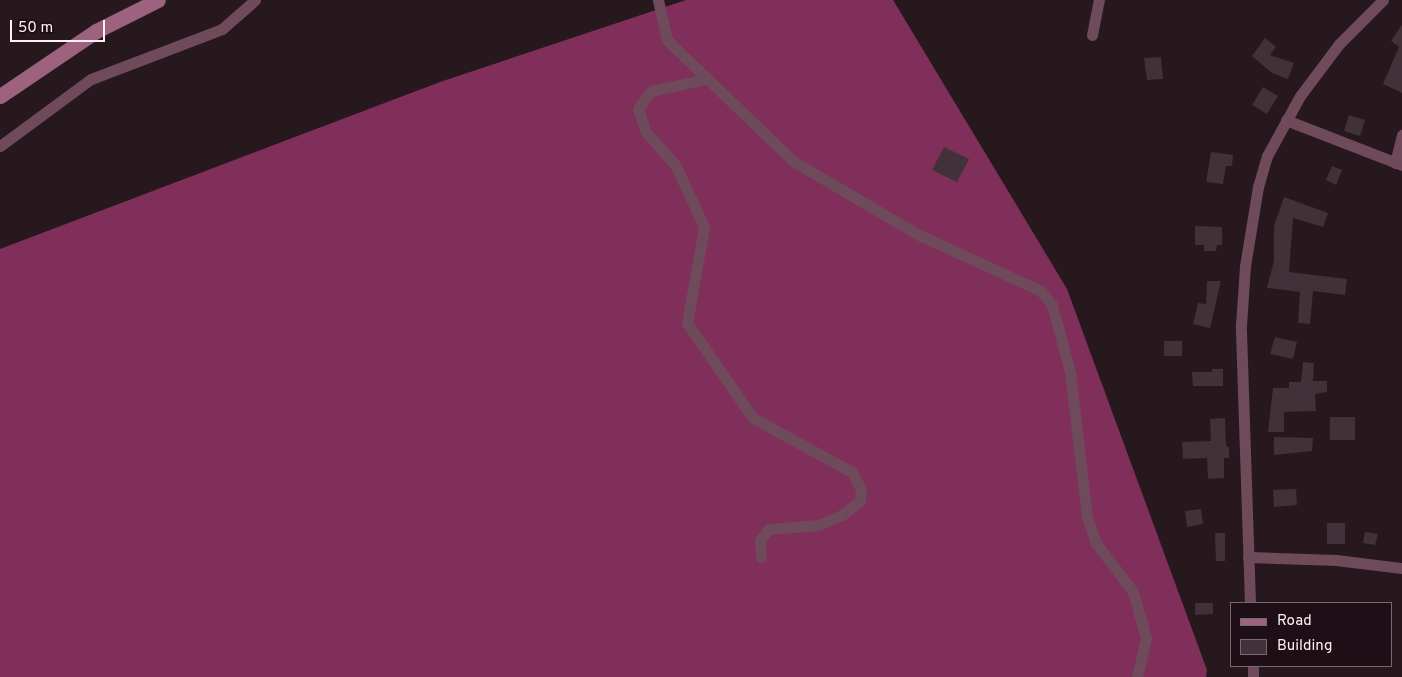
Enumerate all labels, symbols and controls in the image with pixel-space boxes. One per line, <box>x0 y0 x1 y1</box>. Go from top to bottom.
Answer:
scale bar <box>12 10 108 42</box>
text: 50 m <box>18 19 53 38</box>
legend <box>1230 602 1392 667</box>
text: Road <box>1277 612 1312 631</box>
text: Building <box>1277 637 1332 656</box>

